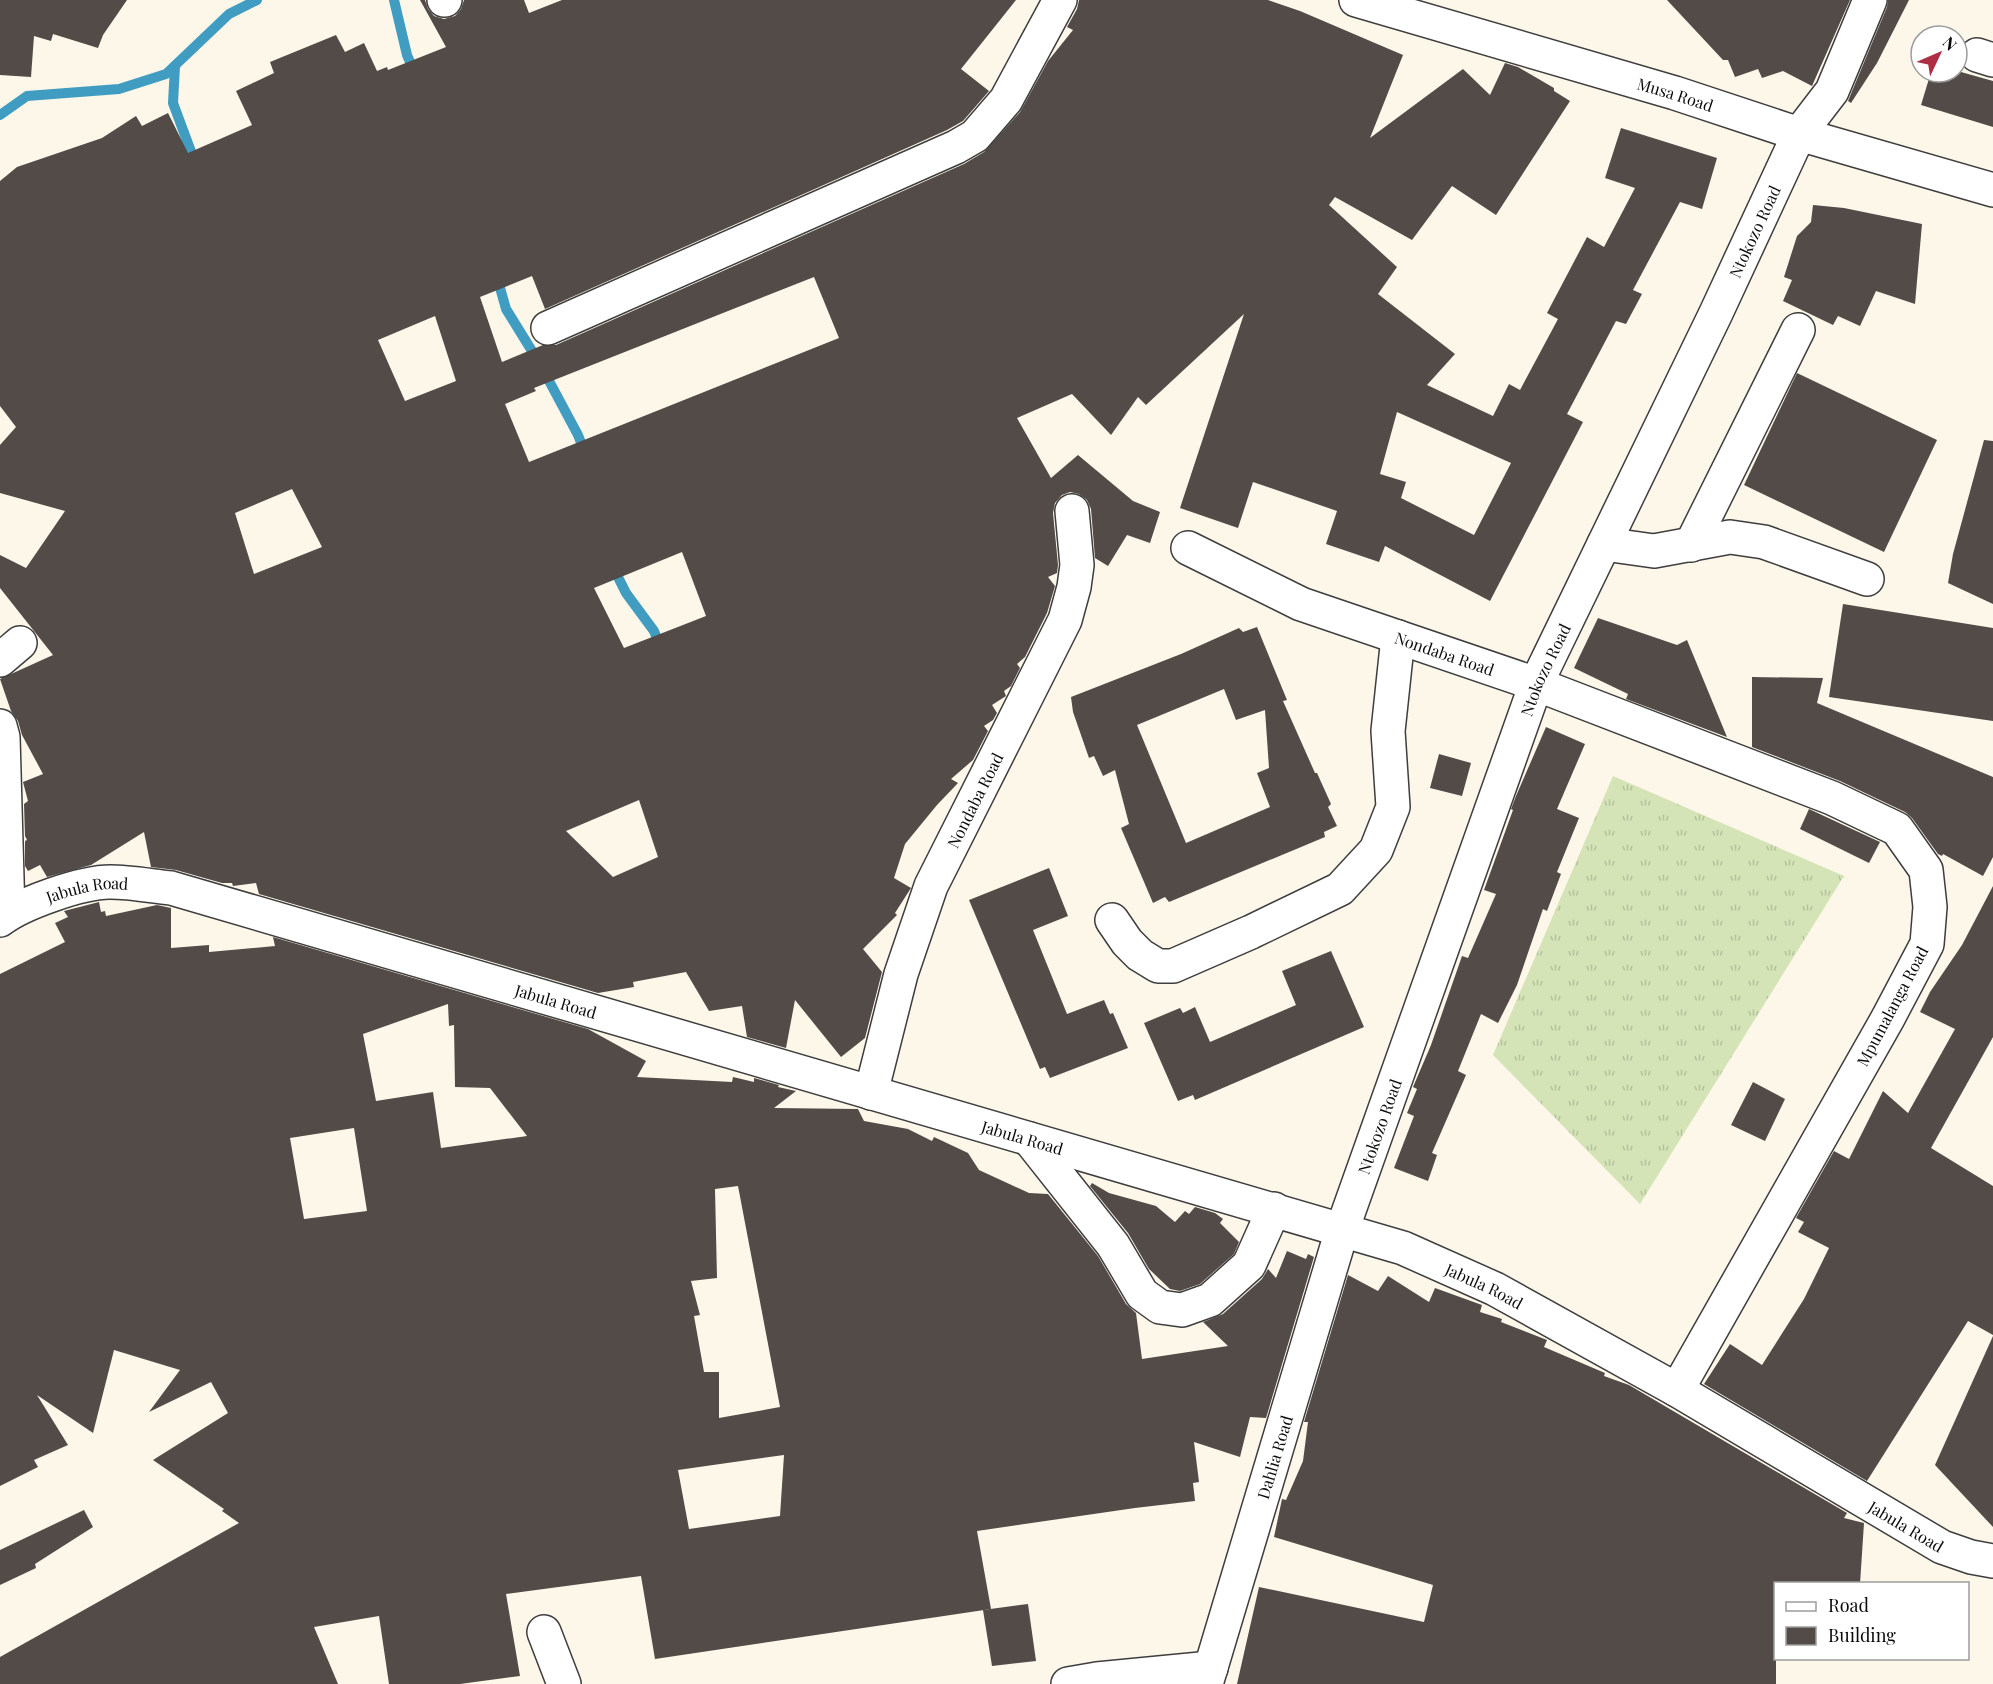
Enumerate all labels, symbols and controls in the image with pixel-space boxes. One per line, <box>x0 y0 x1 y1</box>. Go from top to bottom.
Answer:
north arrow <box>1909 24 1969 84</box>
text: N <box>1939 32 1962 55</box>
street label: Musa Road <box>1635 72 1716 116</box>
street label: Ntokozo Road <box>1724 182 1784 281</box>
street label: Ntokozo Road <box>1515 620 1574 719</box>
street label: Nondaba Road <box>1392 626 1497 680</box>
street label: Nondaba Road <box>942 749 1007 851</box>
street label: Jabula Road <box>42 871 129 907</box>
street label: Mpumalanga Road <box>1852 942 1932 1070</box>
street label: Jabula Road <box>512 978 599 1022</box>
street label: Ntokozo Road <box>1352 1076 1405 1177</box>
street label: Jabula Road <box>978 1115 1066 1159</box>
street label: Jabula Road <box>1441 1257 1527 1313</box>
street label: Dahlia Road <box>1252 1413 1296 1501</box>
street label: Jabula Road <box>1864 1495 1948 1556</box>
legend <box>1774 1582 1969 1660</box>
text: Road <box>1828 1593 1869 1617</box>
text: Building <box>1828 1623 1896 1647</box>

